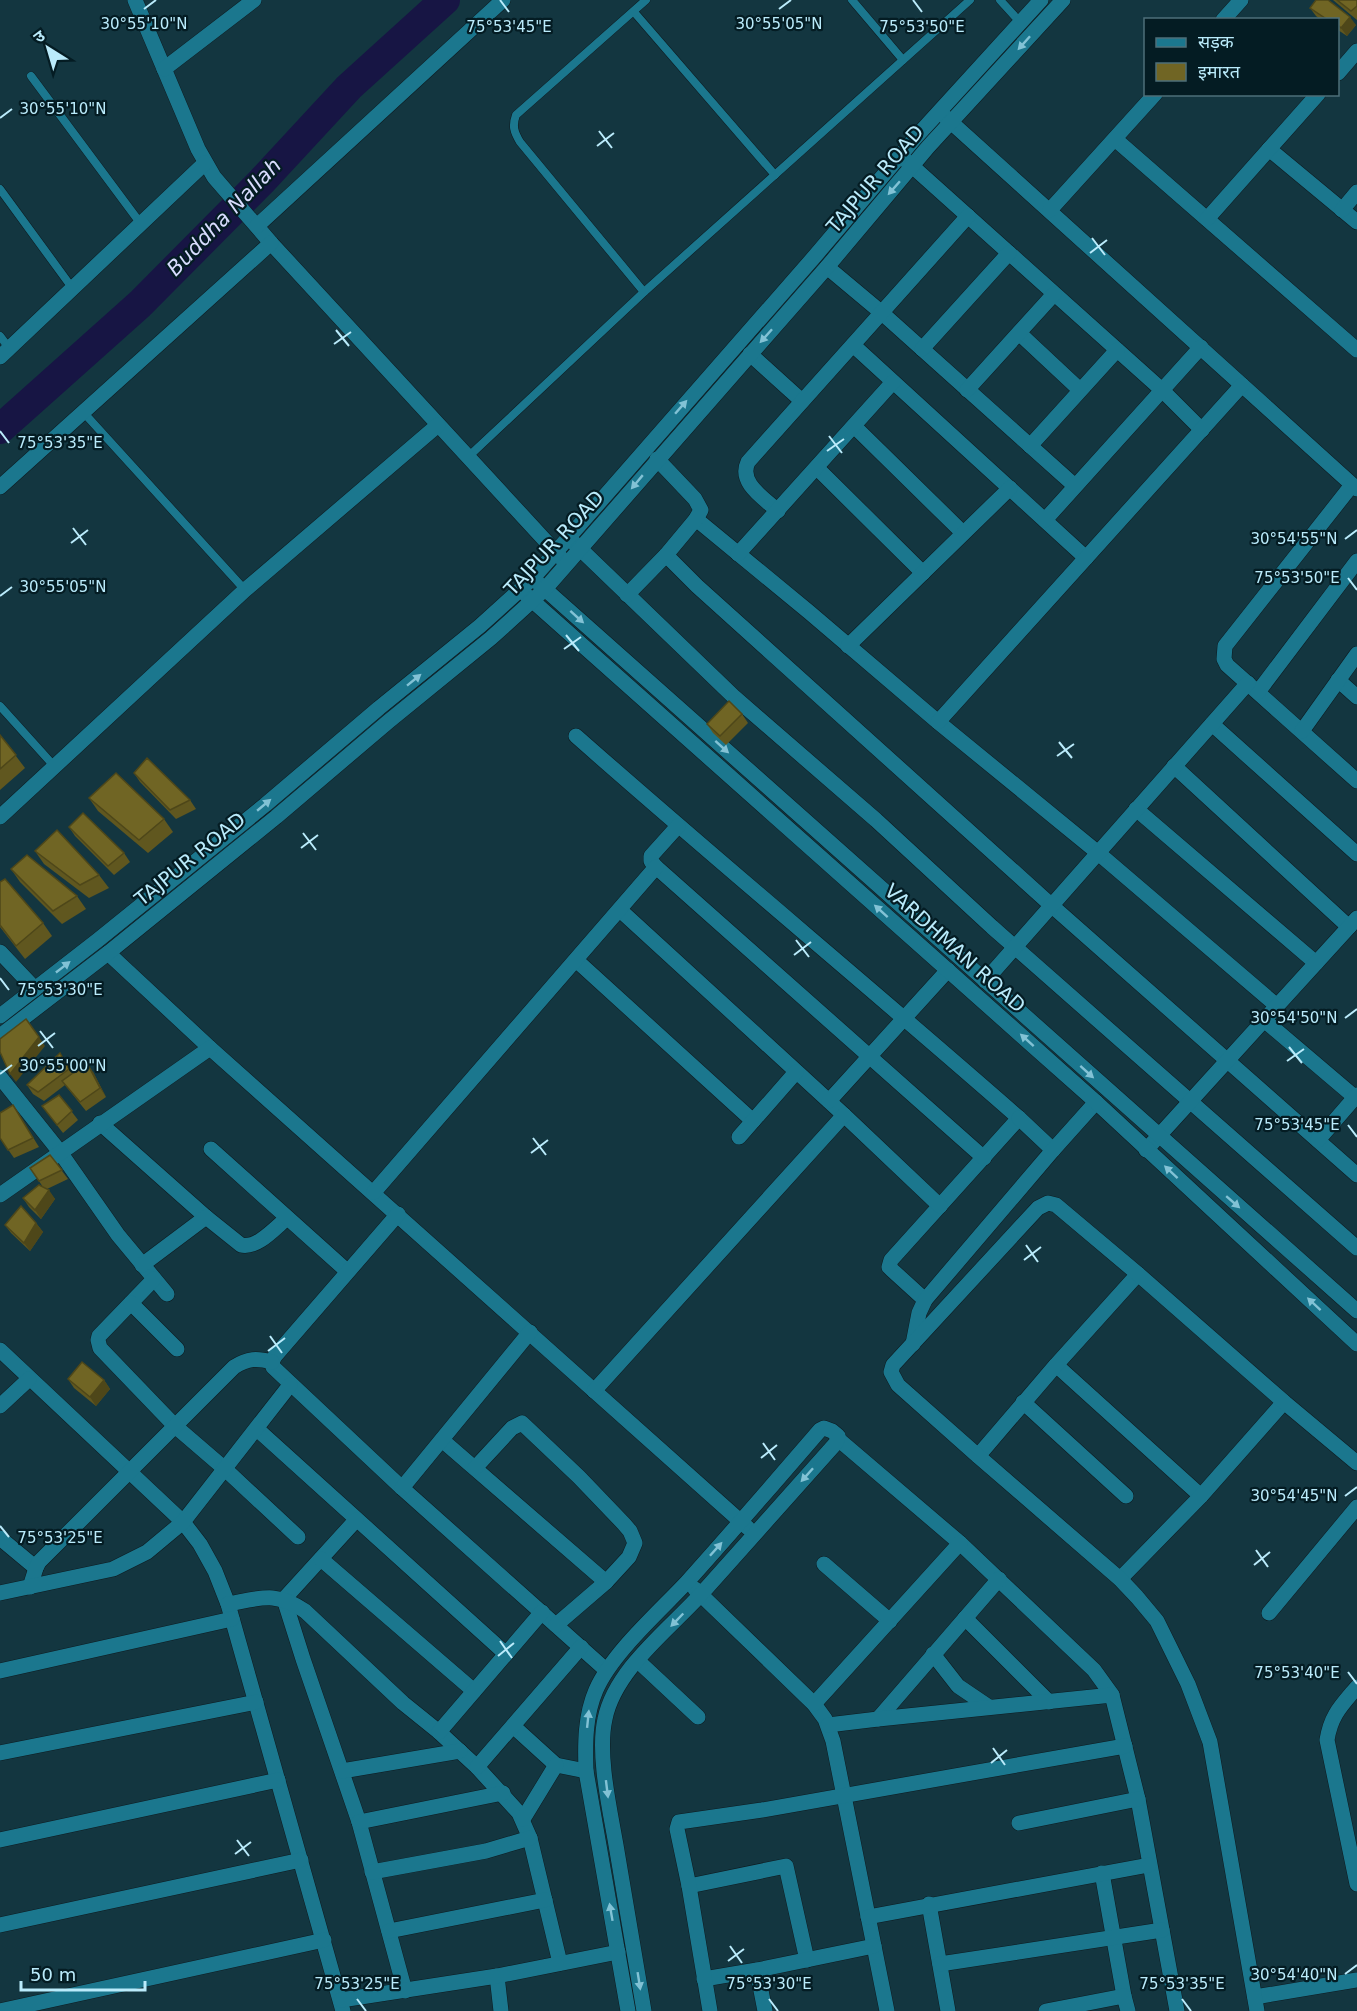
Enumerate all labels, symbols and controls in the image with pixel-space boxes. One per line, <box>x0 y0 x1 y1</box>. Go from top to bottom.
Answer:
text: 30°55'10"N <box>100 15 188 33</box>
text: 30°55'05"N <box>735 15 823 33</box>
north arrow <box>18 18 78 78</box>
text: 75°53'45"E <box>466 18 552 36</box>
text: 75°53'50"E <box>879 18 965 36</box>
legend <box>1144 18 1339 96</box>
text: उ <box>30 26 49 47</box>
text: सड़क <box>1198 31 1235 52</box>
one-way arrow <box>1018 35 1031 50</box>
text: इमारत <box>1198 61 1241 82</box>
text: 30°55'10"N <box>19 100 107 118</box>
street label: TAJPUR ROAD <box>821 120 929 239</box>
water label: Buddha Nallah <box>162 153 286 281</box>
one-way arrow <box>888 180 901 195</box>
one-way arrow <box>759 328 773 343</box>
one-way arrow <box>674 400 687 415</box>
text: 75°53'35"E <box>17 434 103 452</box>
one-way arrow <box>631 474 644 489</box>
street label: TAJPUR ROAD <box>498 485 609 601</box>
text: 30°54'55"N <box>1250 530 1338 548</box>
text: 75°53'50"E <box>1254 569 1340 587</box>
text: 30°55'05"N <box>19 578 107 596</box>
one-way arrow <box>569 610 584 624</box>
one-way arrow <box>406 675 421 687</box>
one-way arrow <box>714 740 729 753</box>
one-way arrow <box>256 799 272 812</box>
street label: TAJPUR ROAD <box>129 807 250 912</box>
street label: VARDHMAN ROAD <box>880 879 1030 1017</box>
one-way arrow <box>874 905 889 918</box>
one-way arrow <box>55 961 71 974</box>
text: 75°53'30"E <box>17 981 103 999</box>
text: 30°54'50"N <box>1250 1009 1338 1027</box>
one-way arrow <box>1020 1034 1035 1047</box>
text: 30°55'00"N <box>19 1057 107 1075</box>
one-way arrow <box>1079 1065 1094 1078</box>
text: 75°53'45"E <box>1254 1116 1340 1134</box>
one-way arrow <box>1163 1165 1178 1179</box>
one-way arrow <box>1225 1195 1241 1208</box>
one-way arrow <box>1307 1298 1322 1311</box>
one-way arrow <box>801 1467 814 1482</box>
text: 30°54'45"N <box>1250 1487 1338 1505</box>
text: 75°53'25"E <box>17 1529 103 1547</box>
one-way arrow <box>709 1542 722 1557</box>
one-way arrow <box>670 1612 684 1626</box>
text: 75°53'40"E <box>1254 1664 1340 1682</box>
one-way arrow <box>583 1710 593 1729</box>
one-way arrow <box>602 1780 611 1799</box>
one-way arrow <box>606 1902 615 1921</box>
scale bar <box>21 1954 146 1992</box>
text: 50 m <box>30 1964 76 1985</box>
text: 30°54'40"N <box>1250 1966 1338 1984</box>
one-way arrow <box>635 1972 644 1991</box>
text: 75°53'25"E <box>314 1975 400 1993</box>
text: 75°53'30"E <box>726 1975 812 1993</box>
text: 75°53'35"E <box>1139 1975 1225 1993</box>

